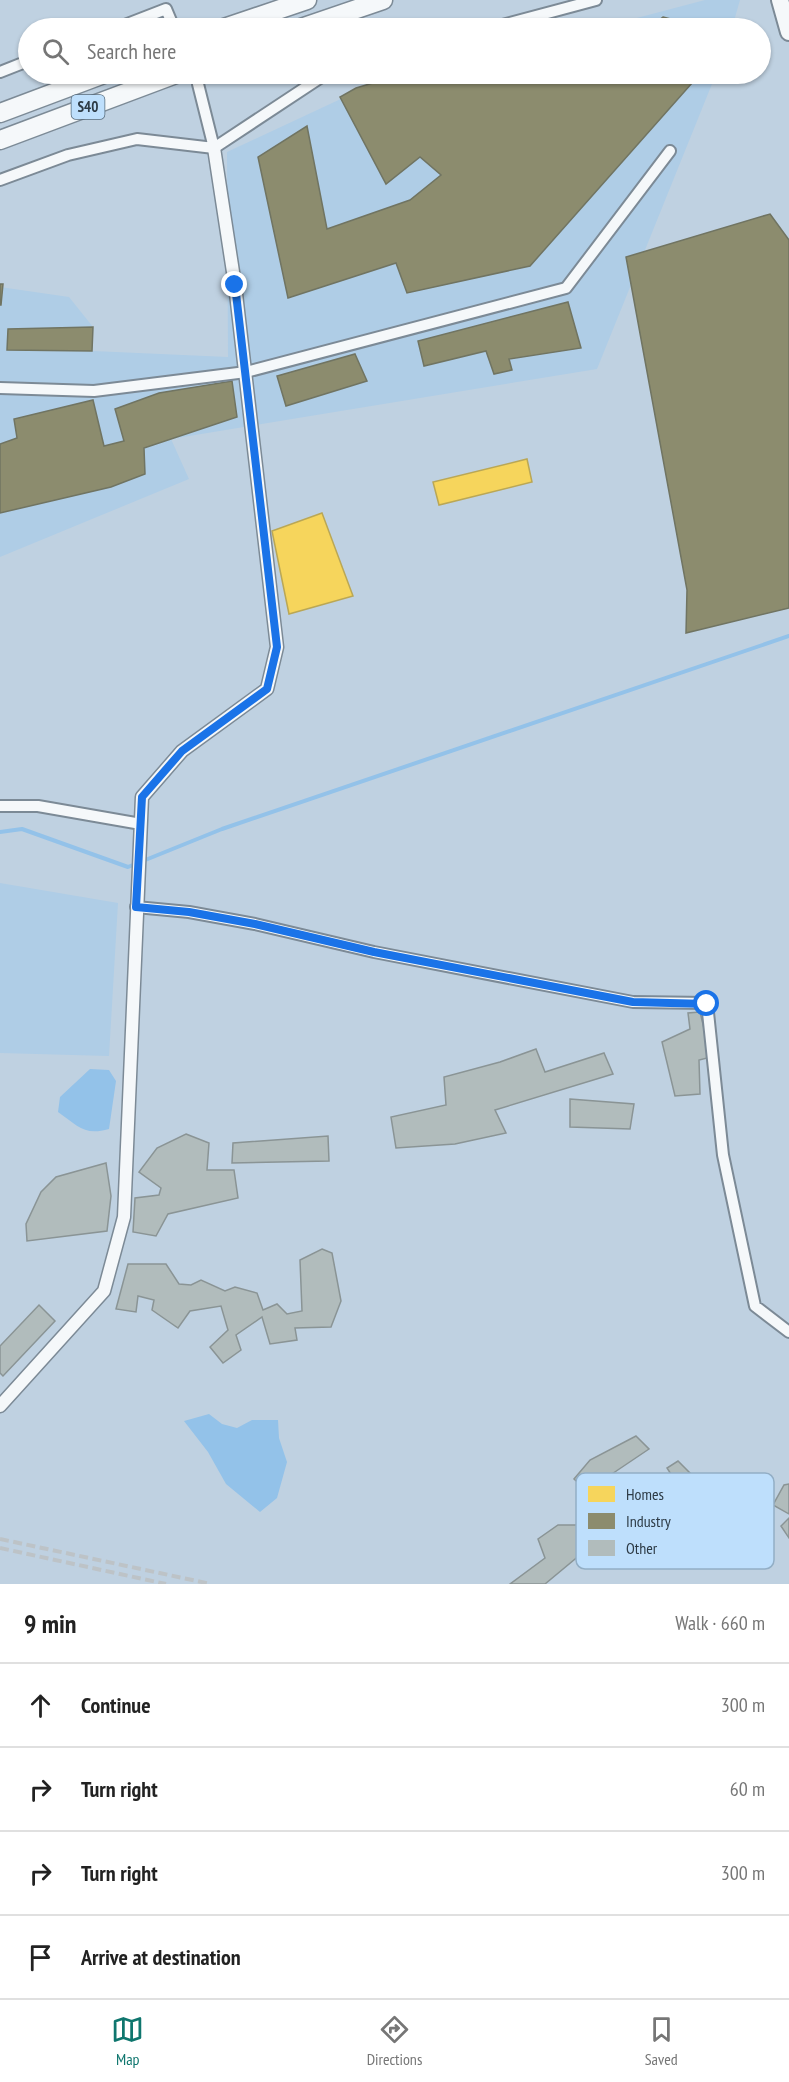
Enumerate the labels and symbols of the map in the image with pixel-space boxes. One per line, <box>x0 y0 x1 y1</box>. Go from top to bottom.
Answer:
road number: S40 <box>72 95 104 119</box>
route end <box>221 271 247 297</box>
route start <box>693 990 719 1016</box>
legend <box>576 1473 774 1569</box>
text: Homes <box>626 1484 664 1504</box>
text: Industry <box>626 1511 671 1531</box>
text: Other <box>626 1538 658 1558</box>

